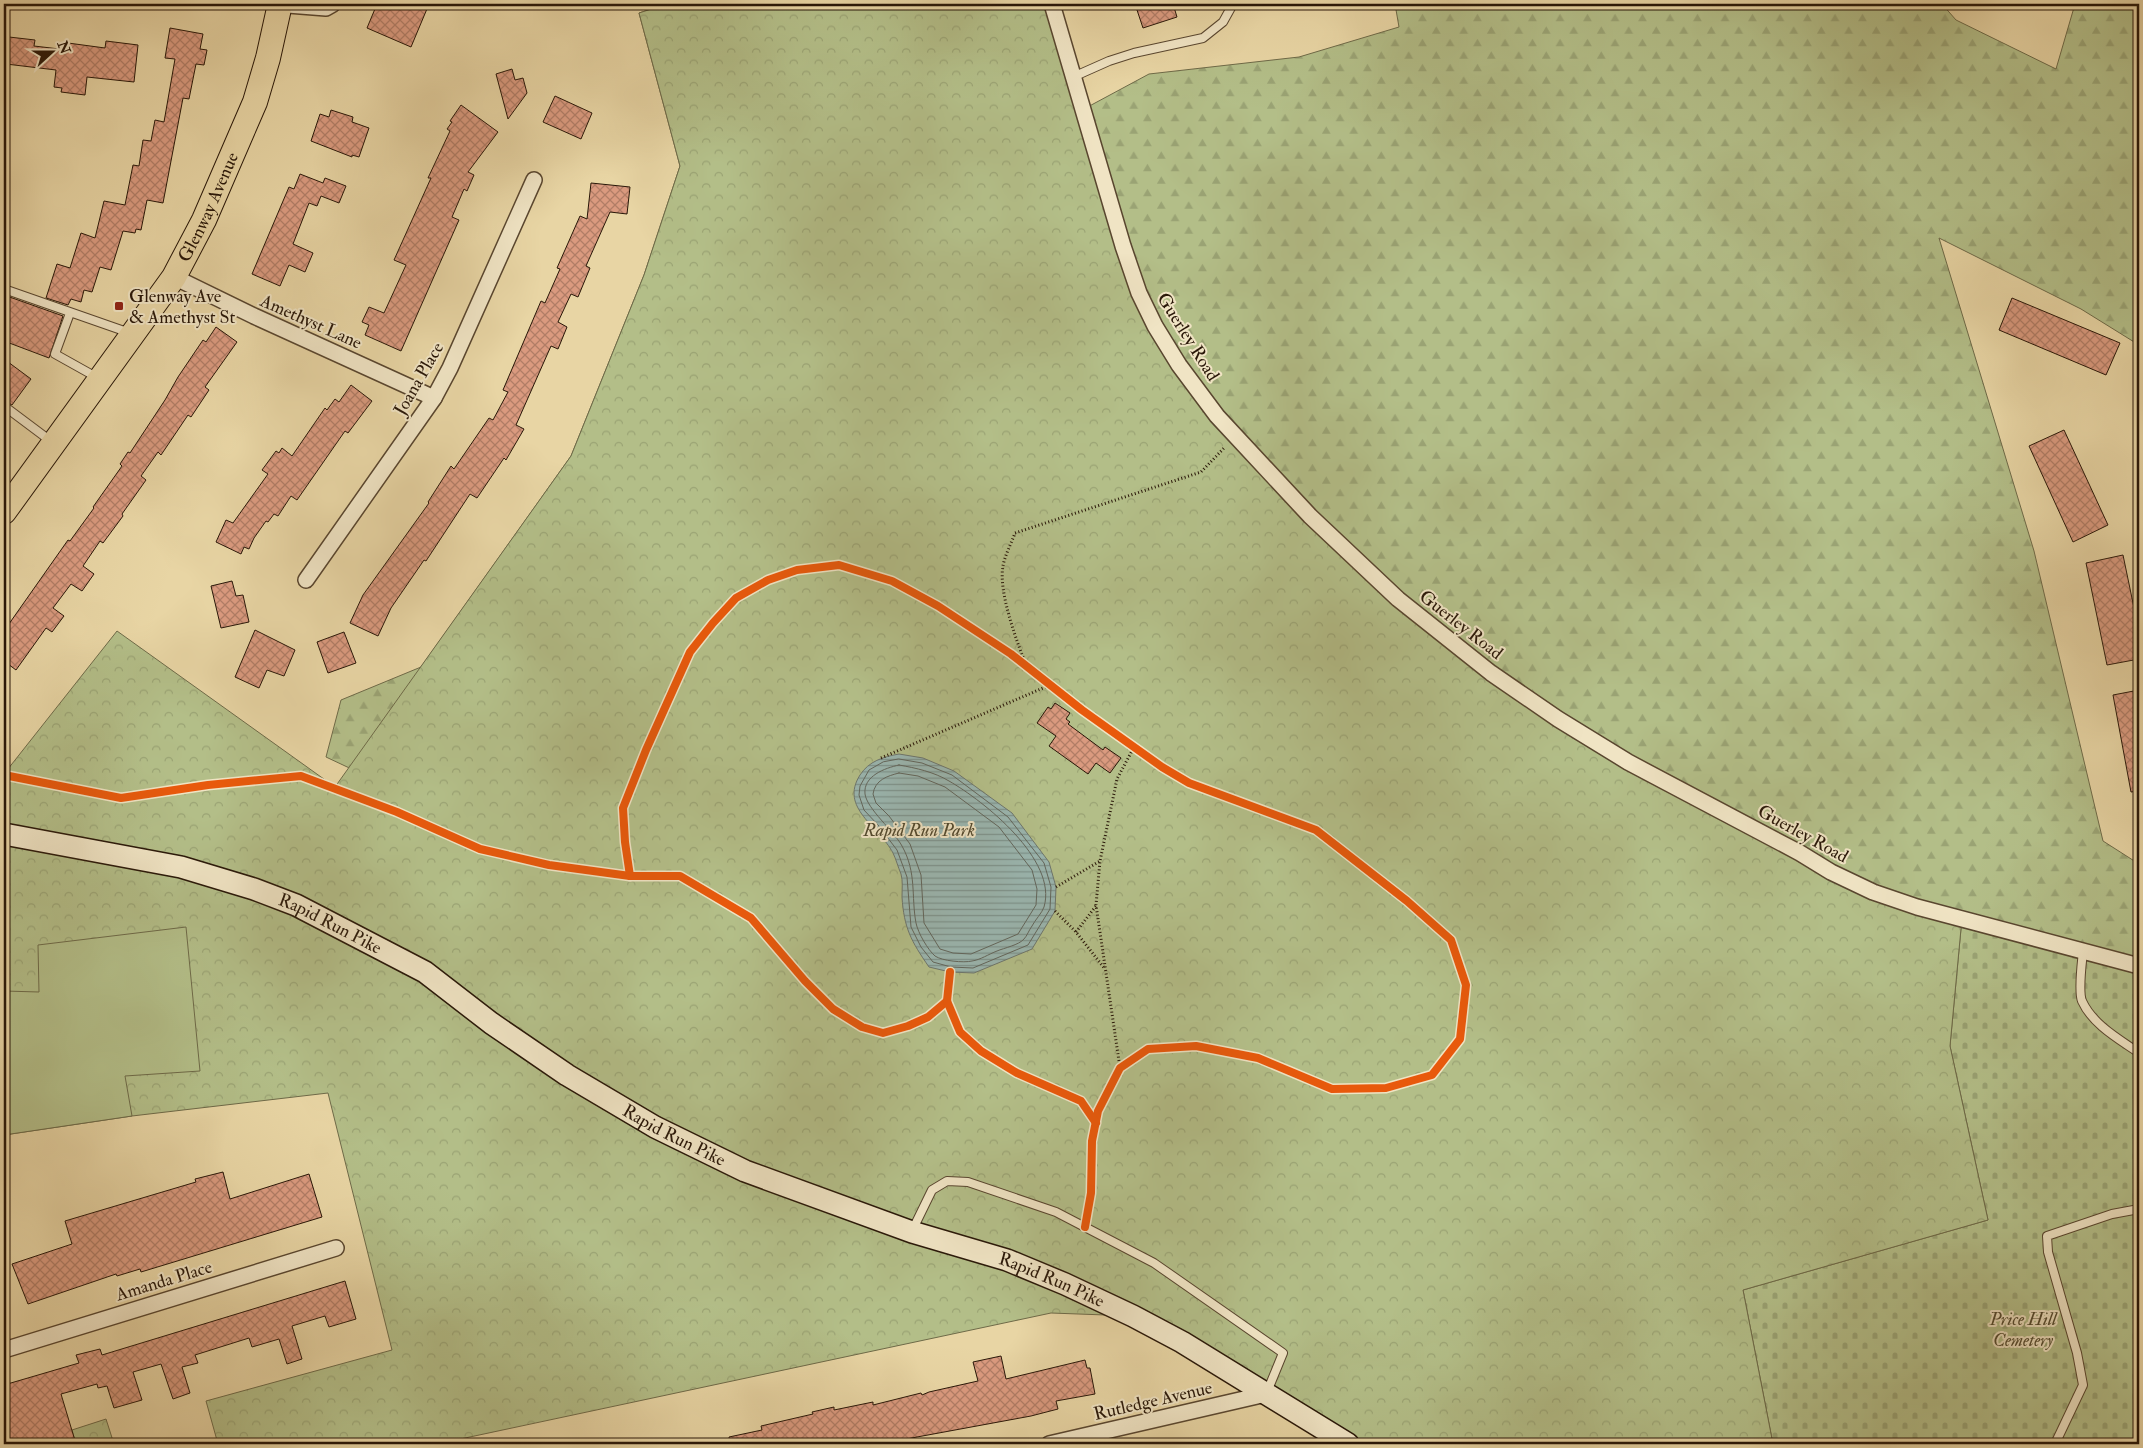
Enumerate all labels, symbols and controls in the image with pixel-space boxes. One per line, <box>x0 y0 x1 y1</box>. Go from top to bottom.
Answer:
north arrow <box>28 28 78 78</box>
text: N <box>53 38 74 57</box>
street label: Glenway Avenue <box>173 148 244 266</box>
place label: Glenway Ave & Amethyst St <box>129 285 235 329</box>
street label: Amethyst Lane <box>256 289 366 355</box>
street label: Guerley Road <box>1152 289 1224 386</box>
marker: Glenway Ave & Amethyst St <box>113 300 125 312</box>
street label: Joana Place <box>388 338 449 421</box>
street label: Guerley Road <box>1415 585 1508 665</box>
street label: Guerley Road <box>1754 800 1852 868</box>
park label: Rapid Run Park <box>862 819 975 842</box>
street label: Rapid Run Pike <box>275 888 386 959</box>
street label: Rapid Run Pike <box>618 1099 730 1171</box>
street label: Rapid Run Pike <box>996 1247 1109 1313</box>
street label: Amanda Place <box>112 1255 215 1307</box>
park label: Price Hill Cemetery <box>1989 1308 2058 1352</box>
street label: Rutledge Avenue <box>1091 1376 1215 1426</box>

